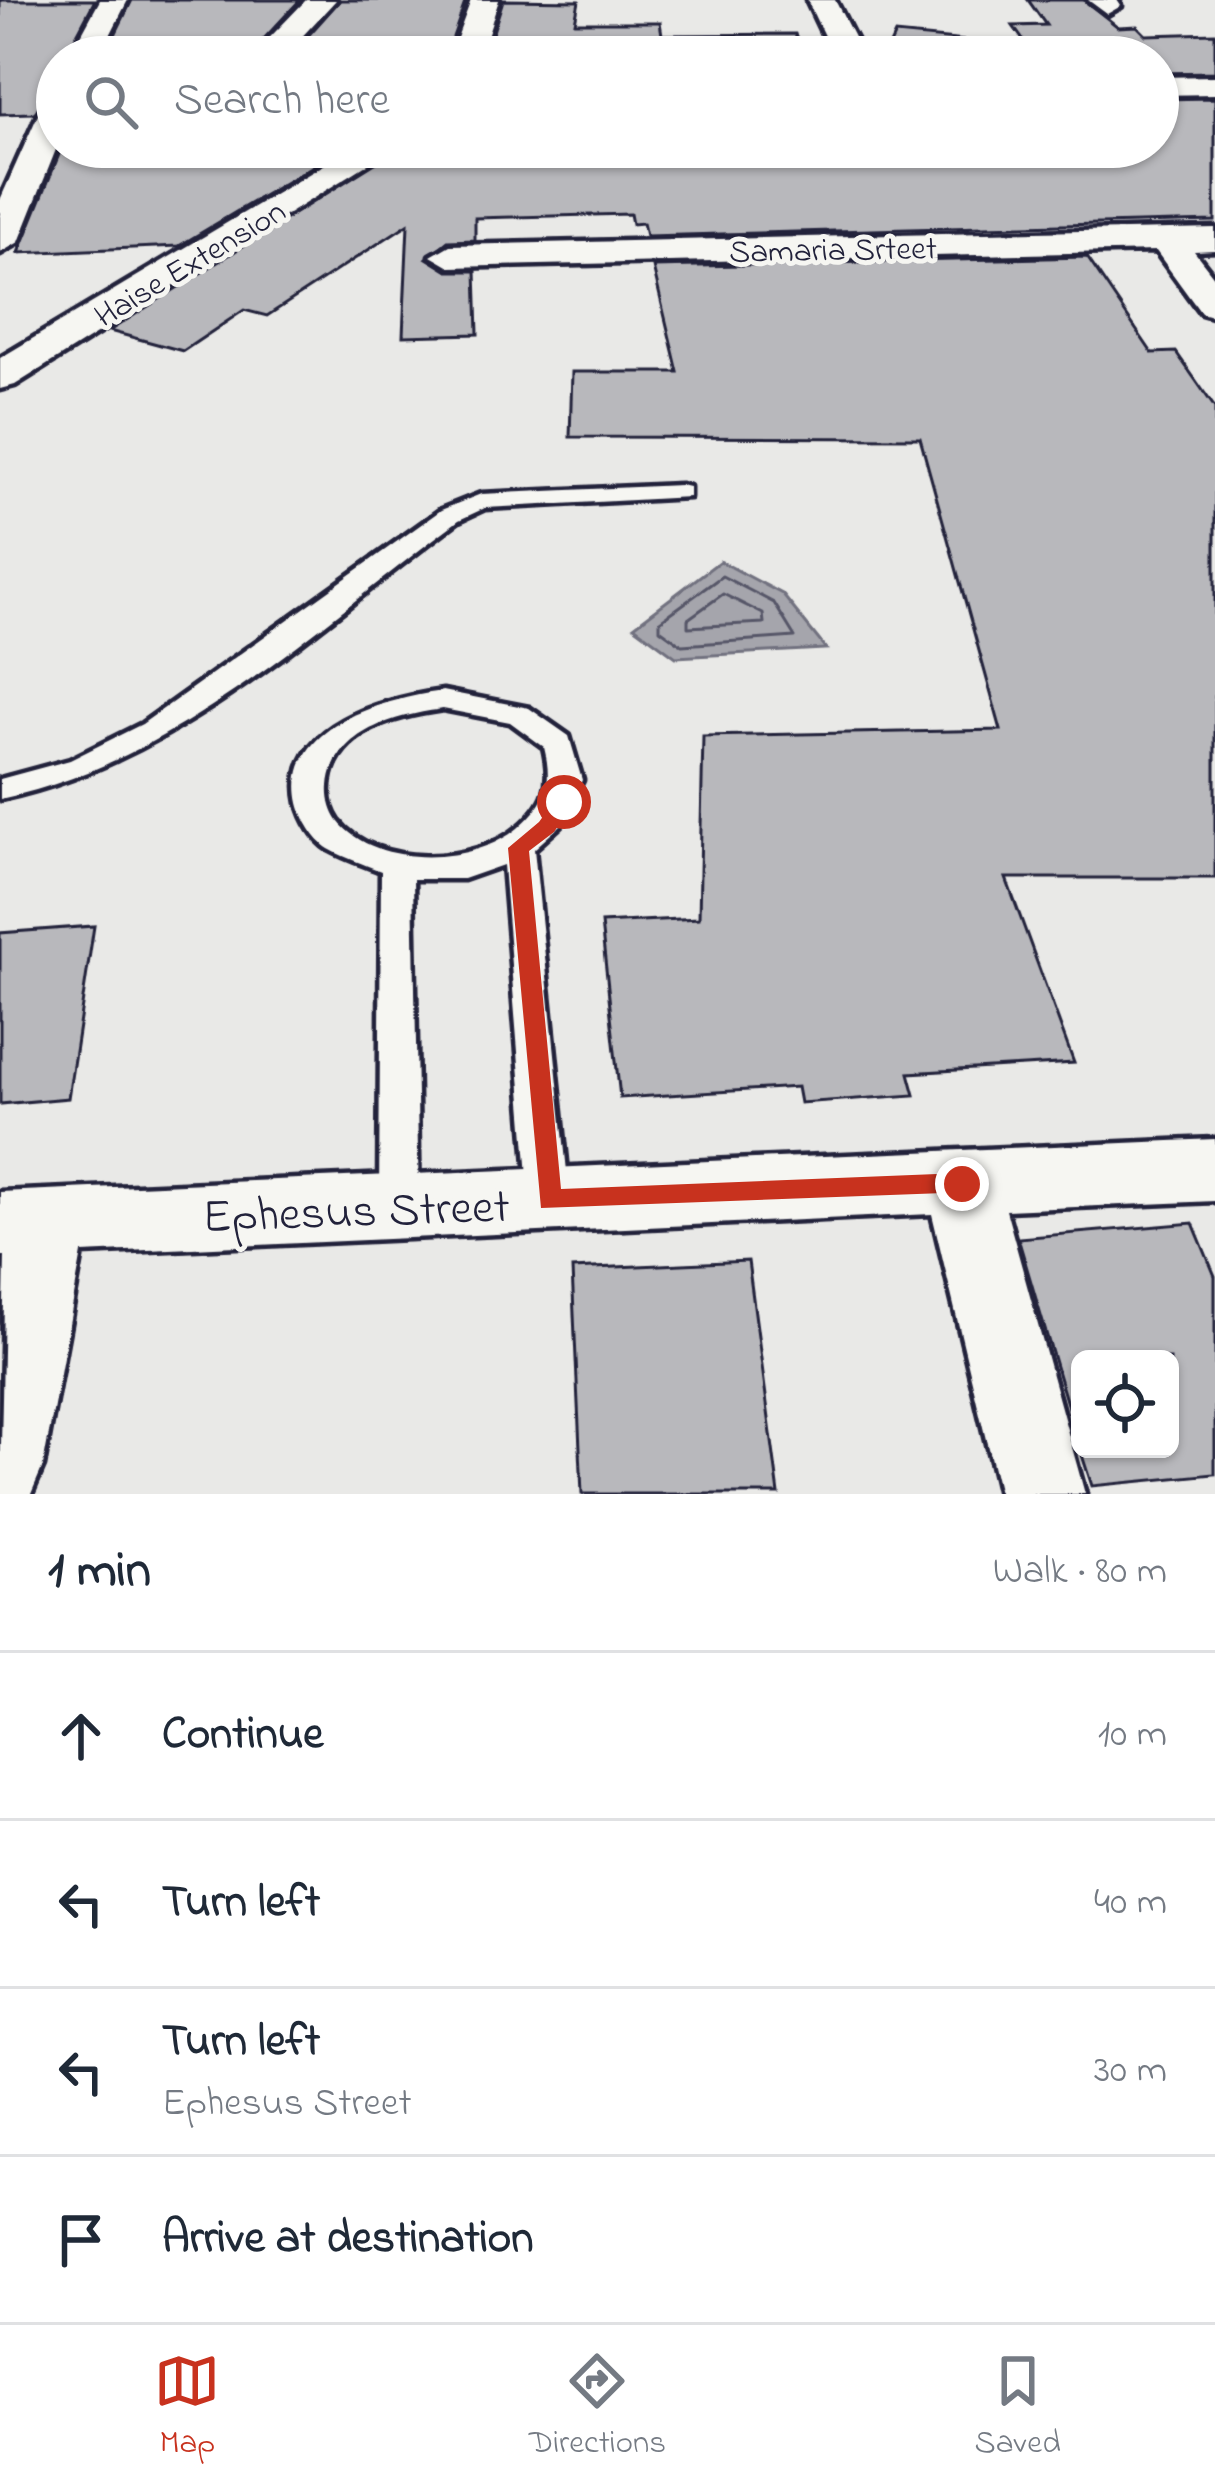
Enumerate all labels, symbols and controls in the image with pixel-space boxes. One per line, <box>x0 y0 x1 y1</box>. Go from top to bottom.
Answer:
search box <box>36 36 1179 168</box>
icon: search <box>78 69 144 135</box>
text: Search here <box>174 69 390 135</box>
street label: Haise Extension <box>86 189 296 342</box>
street label: Samaria Srteet <box>729 226 937 278</box>
route start <box>537 775 591 829</box>
route end <box>935 1157 989 1211</box>
street label: Ephesus Street <box>201 1174 511 1254</box>
map controls <box>1071 1350 1179 1458</box>
button: locate <box>1071 1350 1179 1458</box>
text: 1 min <box>48 1535 151 1610</box>
text: Walk · 80 m <box>993 1544 1167 1601</box>
icon: ahead <box>48 1703 114 1769</box>
text: Continue <box>162 1703 323 1769</box>
text: 10 m <box>1098 1707 1167 1764</box>
icon: left <box>48 1871 114 1937</box>
text: Turn left <box>162 1871 320 1937</box>
text: 40 m <box>1094 1875 1167 1932</box>
text: Turn left <box>162 2010 320 2076</box>
icon: left <box>48 2039 114 2105</box>
text: 30 m <box>1094 2043 1167 2100</box>
text: Ephesus Street <box>162 2076 412 2133</box>
icon: arrive <box>48 2207 114 2273</box>
text: Arrive at destination <box>162 2207 533 2273</box>
tab: Map <box>154 2348 220 2468</box>
tab: Directions <box>529 2348 666 2468</box>
tab: Saved <box>975 2348 1061 2468</box>

